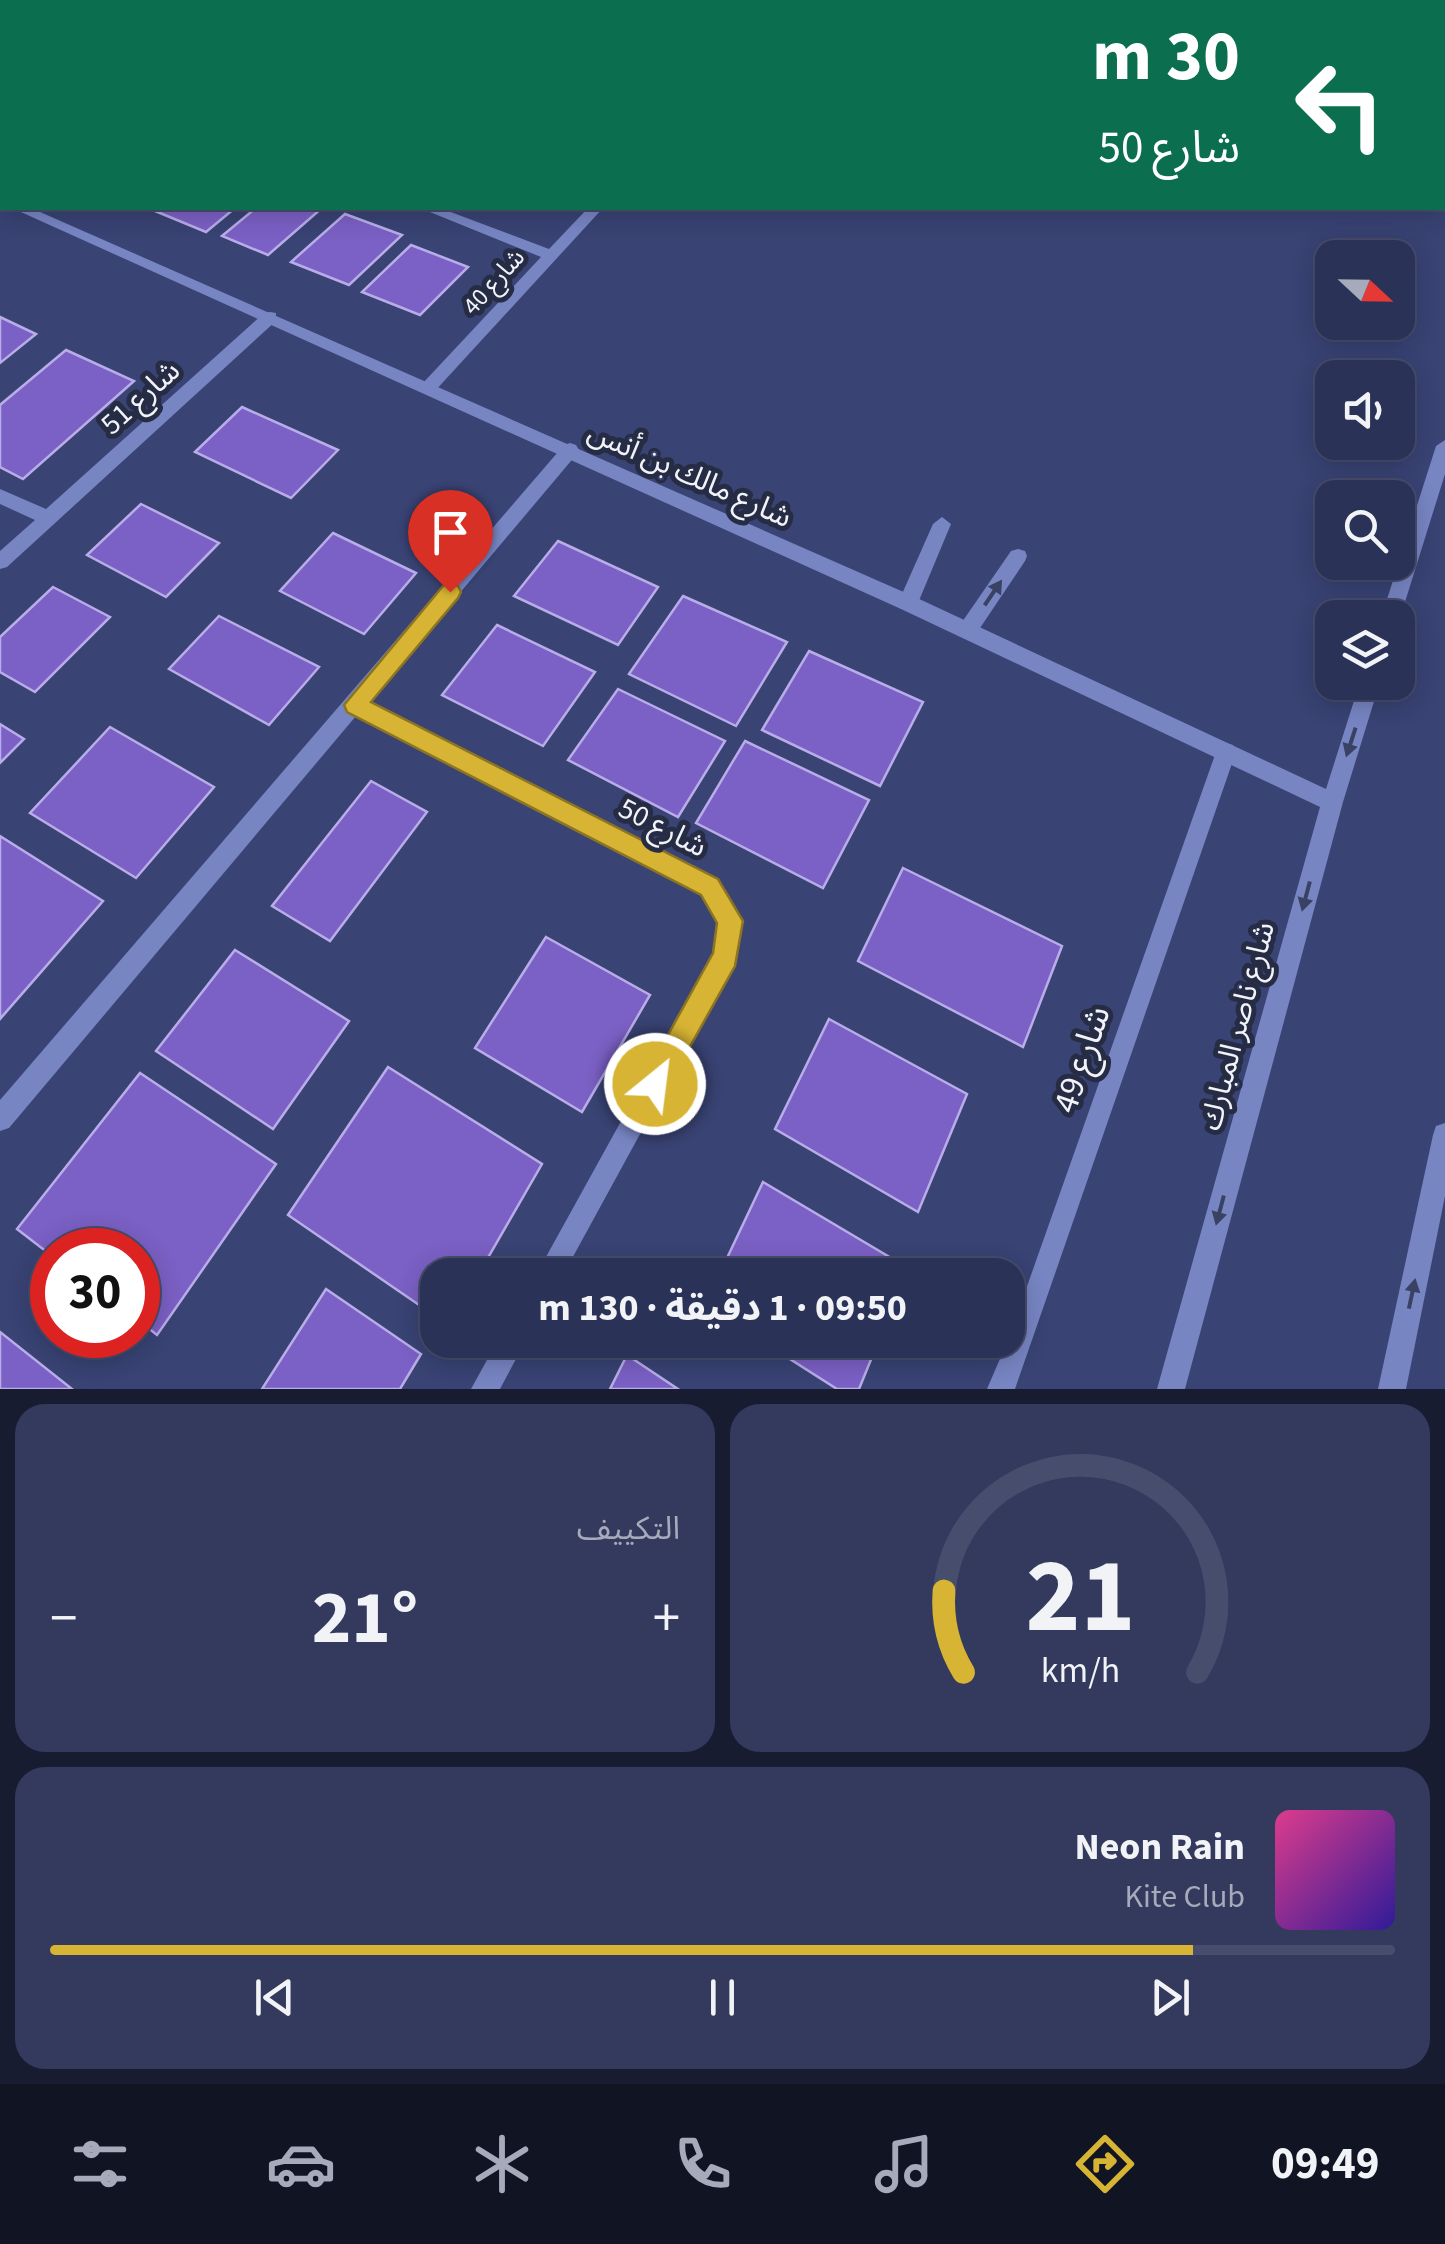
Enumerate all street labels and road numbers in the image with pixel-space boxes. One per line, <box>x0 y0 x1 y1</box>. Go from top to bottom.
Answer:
street label: شارع 40 <box>454 240 533 323</box>
street label: شارع 51 <box>91 350 190 445</box>
street label: شارع مالك بن أنس <box>581 410 799 539</box>
street label: شارع 50 <box>611 787 715 868</box>
street label: شارع ناصر المبارك <box>1189 917 1286 1135</box>
street label: شارع 49 <box>1040 999 1123 1119</box>

